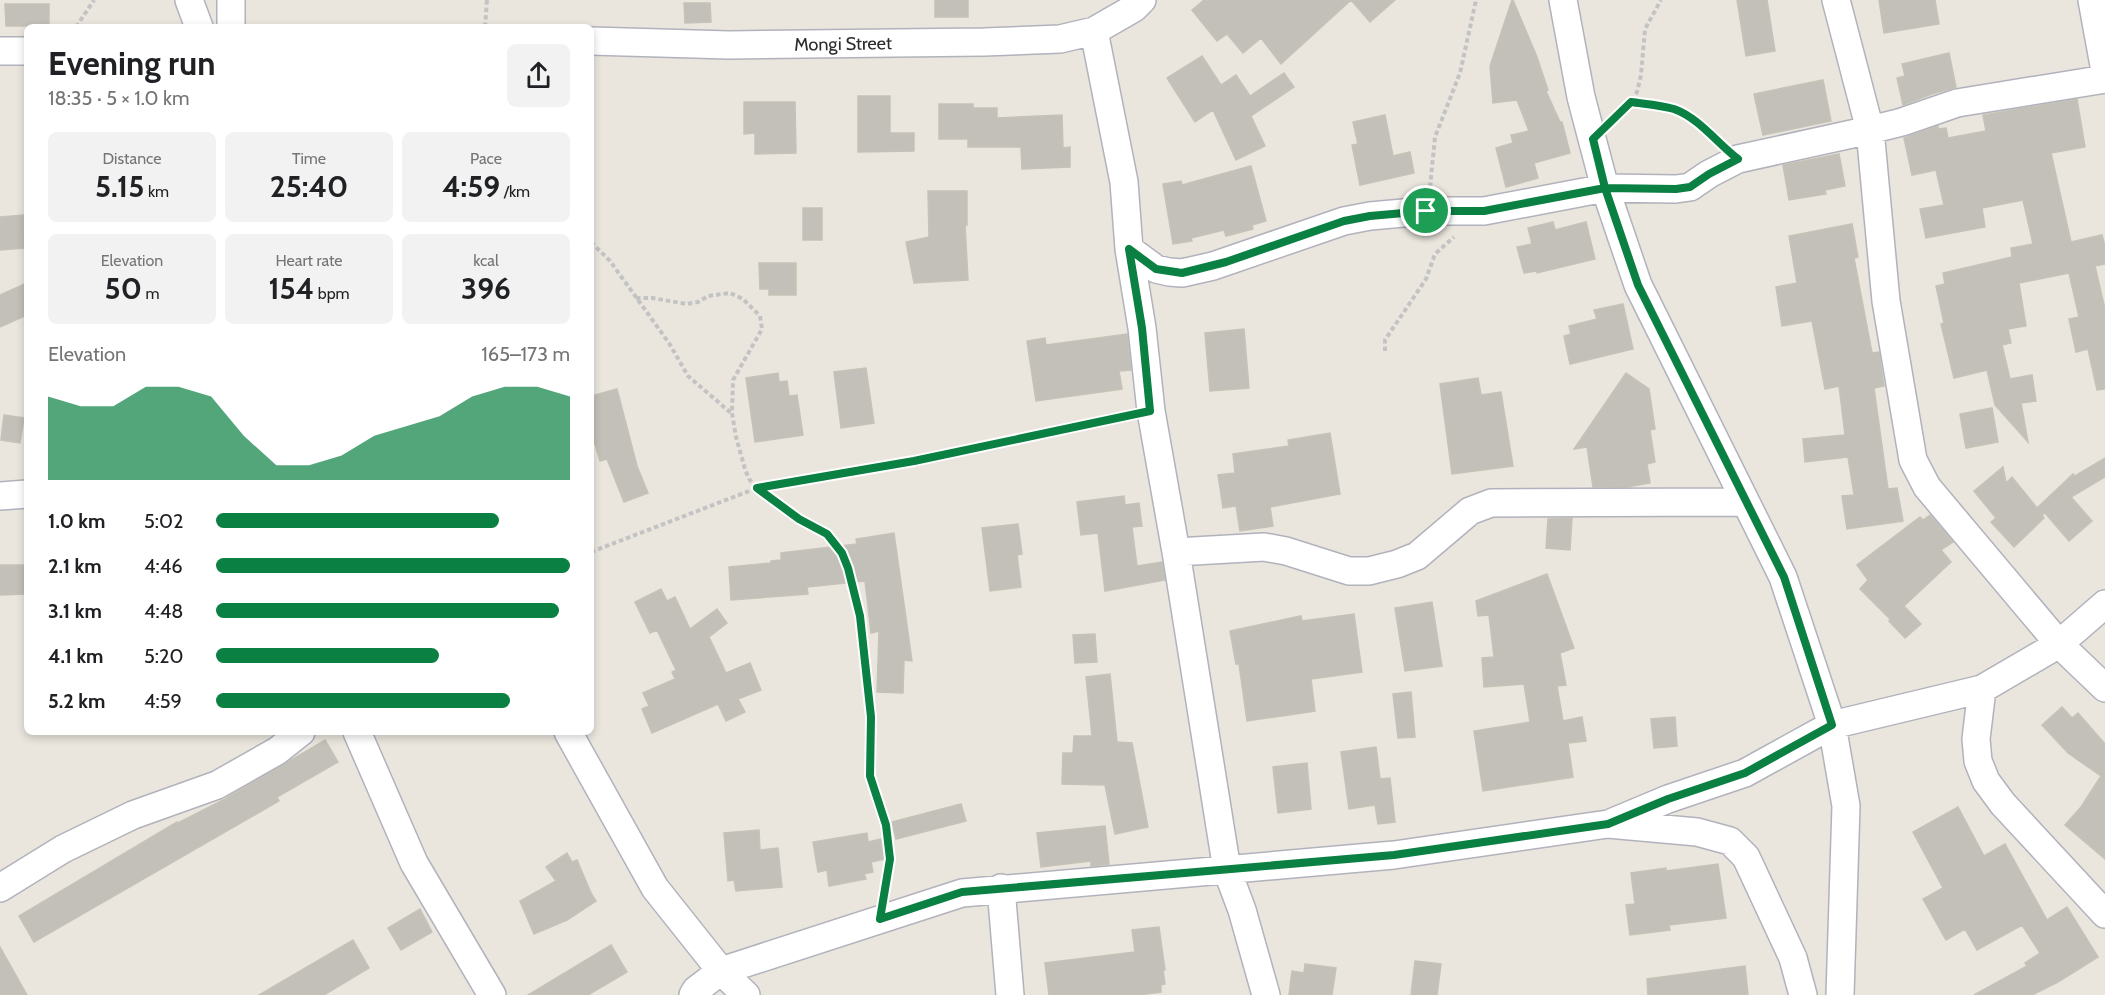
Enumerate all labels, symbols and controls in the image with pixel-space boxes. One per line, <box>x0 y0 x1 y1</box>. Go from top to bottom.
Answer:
street label: Mongi Street <box>794 32 892 56</box>
text: Evening run <box>48 43 215 83</box>
button: share <box>507 44 570 107</box>
text: 18:35 · 5 × 1.0 km <box>48 86 189 110</box>
text: Distance <box>103 149 161 168</box>
text: Time <box>292 149 326 168</box>
text: Pace <box>470 149 502 168</box>
text: 5.15 <box>95 168 144 205</box>
text: 25:40 <box>270 168 348 205</box>
text: 4:59 <box>442 168 500 205</box>
text: km <box>144 182 169 201</box>
text: /km <box>500 182 530 201</box>
pin <box>1400 185 1451 236</box>
icon: arrive <box>1409 194 1442 227</box>
text: Elevation <box>101 251 163 270</box>
text: Heart rate <box>276 251 342 270</box>
text: kcal <box>473 251 499 270</box>
text: 50 <box>105 270 142 307</box>
text: 154 <box>268 270 314 307</box>
text: 396 <box>461 270 511 307</box>
text: m <box>142 284 159 303</box>
text: bpm <box>314 284 350 303</box>
text: Elevation <box>48 342 126 366</box>
text: 165–173 m <box>481 342 570 366</box>
text: 1.0 km <box>48 509 105 533</box>
text: 5:02 <box>144 509 183 533</box>
text: 2.1 km <box>48 554 102 578</box>
text: 4:46 <box>144 554 183 578</box>
text: 3.1 km <box>48 599 102 623</box>
text: 4:48 <box>144 599 183 623</box>
text: 4.1 km <box>48 644 103 668</box>
text: 5:20 <box>144 644 183 668</box>
text: 5.2 km <box>48 689 105 713</box>
text: 4:59 <box>144 689 182 713</box>

